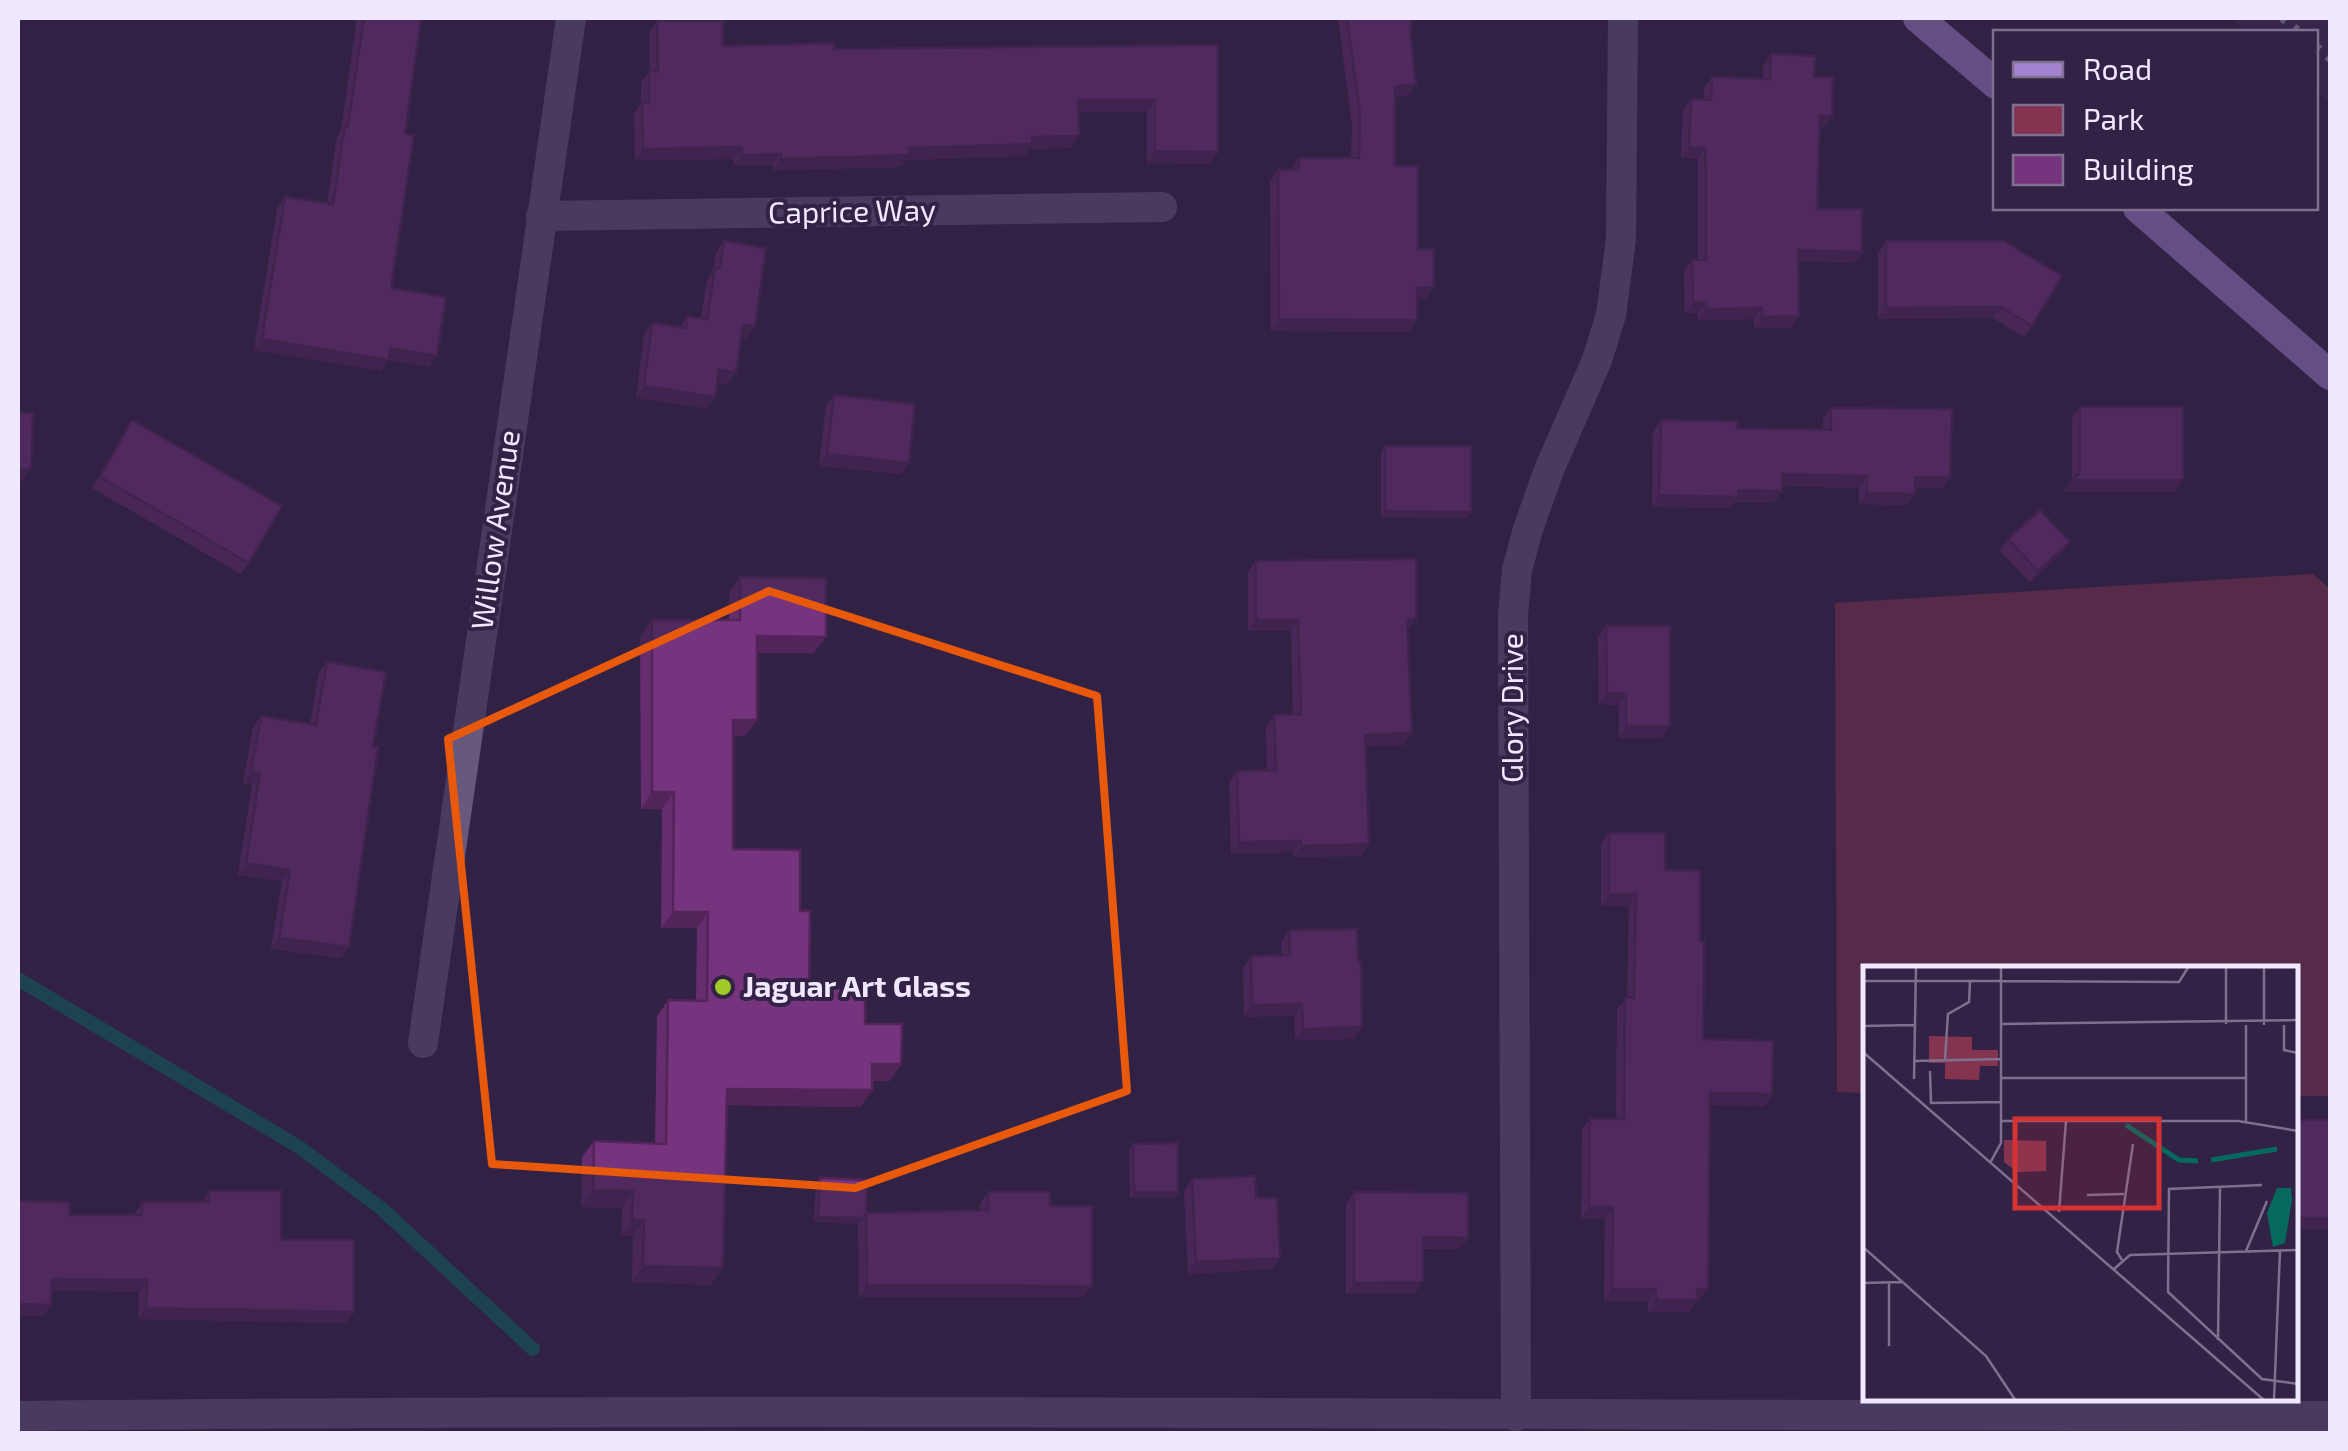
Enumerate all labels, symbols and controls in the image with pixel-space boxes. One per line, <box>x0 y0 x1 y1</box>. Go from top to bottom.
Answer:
legend <box>1993 30 2318 210</box>
text: Road <box>2083 50 2152 86</box>
text: Park <box>2083 100 2144 136</box>
text: Building <box>2083 150 2194 186</box>
street label: Caprice Way <box>768 191 936 229</box>
street label: Willow Avenue <box>462 428 526 632</box>
street label: Glory Drive <box>1493 633 1529 783</box>
inset map <box>1863 966 2298 1401</box>
place label: Jaguar Art Glass <box>743 967 971 1003</box>
marker: Jaguar Art Glass <box>712 976 734 998</box>

